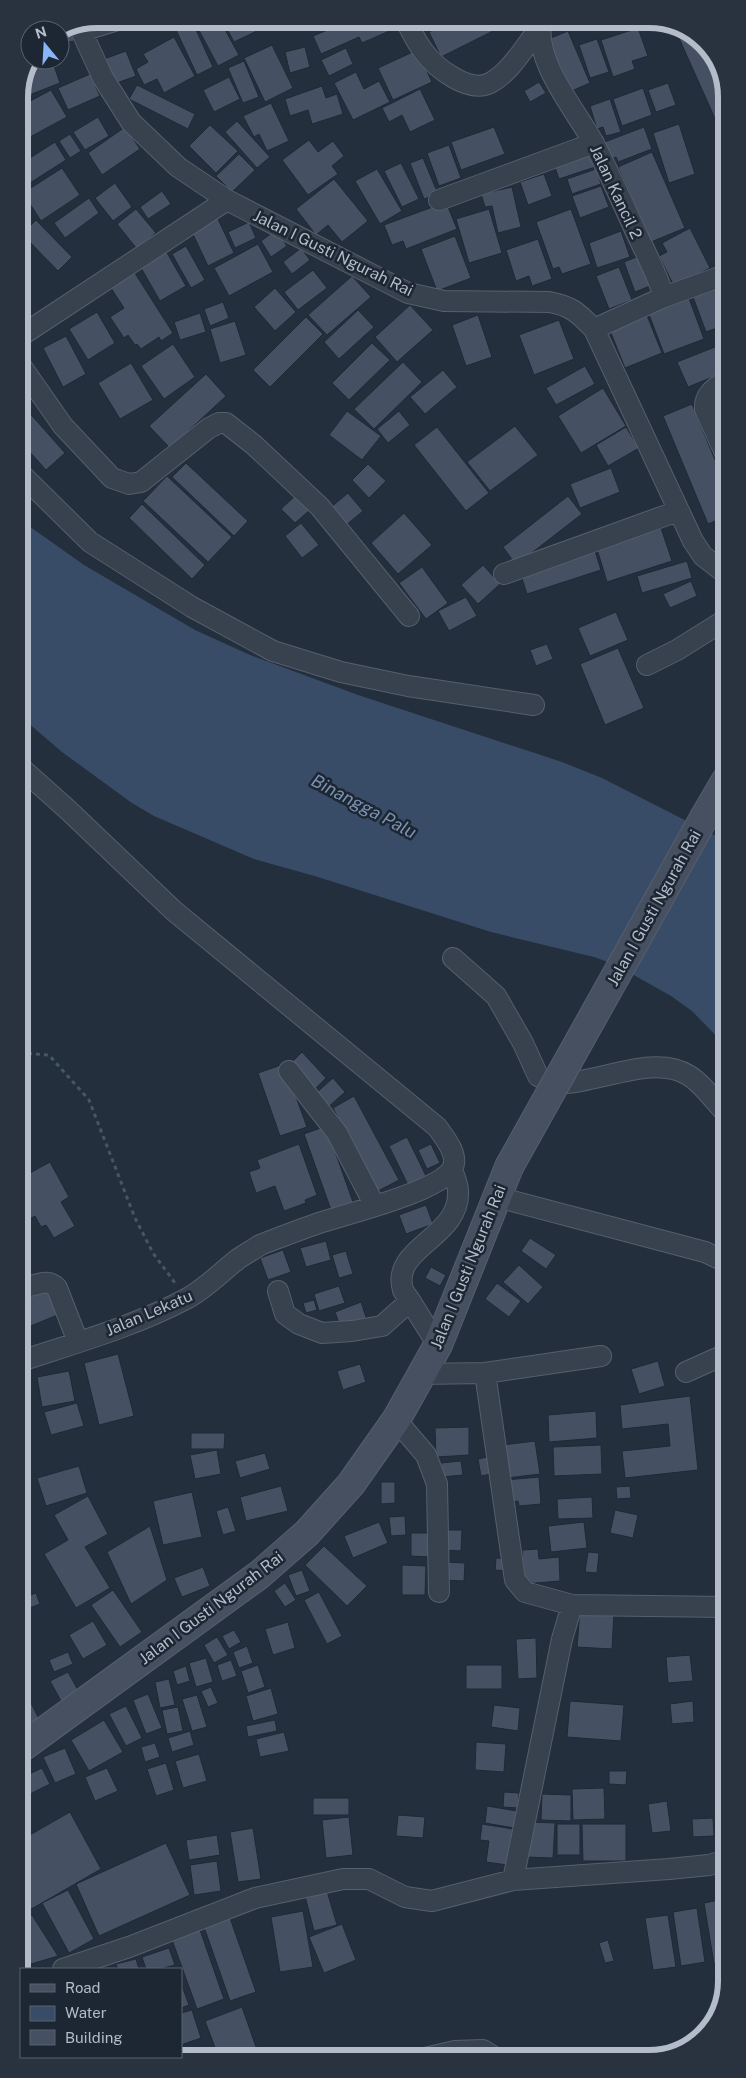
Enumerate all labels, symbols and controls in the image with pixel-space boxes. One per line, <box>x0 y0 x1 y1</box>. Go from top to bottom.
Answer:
north arrow <box>20 20 70 70</box>
text: N <box>33 23 49 42</box>
street label: Jalan Kancil 2 <box>586 142 646 242</box>
street label: Jalan I Gusti Ngurah Rai <box>250 206 416 300</box>
water label: Binangga Palu <box>308 769 420 843</box>
street label: Jalan I Gusti Ngurah Rai <box>603 827 705 989</box>
street label: Jalan I Gusti Ngurah Rai <box>426 1182 510 1352</box>
street label: Jalan Lekatu <box>103 1286 195 1340</box>
street label: Jalan I Gusti Ngurah Rai <box>135 1548 287 1668</box>
legend <box>20 1968 182 2058</box>
text: Road <box>65 1979 101 1996</box>
text: Water <box>65 2004 107 2021</box>
text: Building <box>65 2029 123 2046</box>

